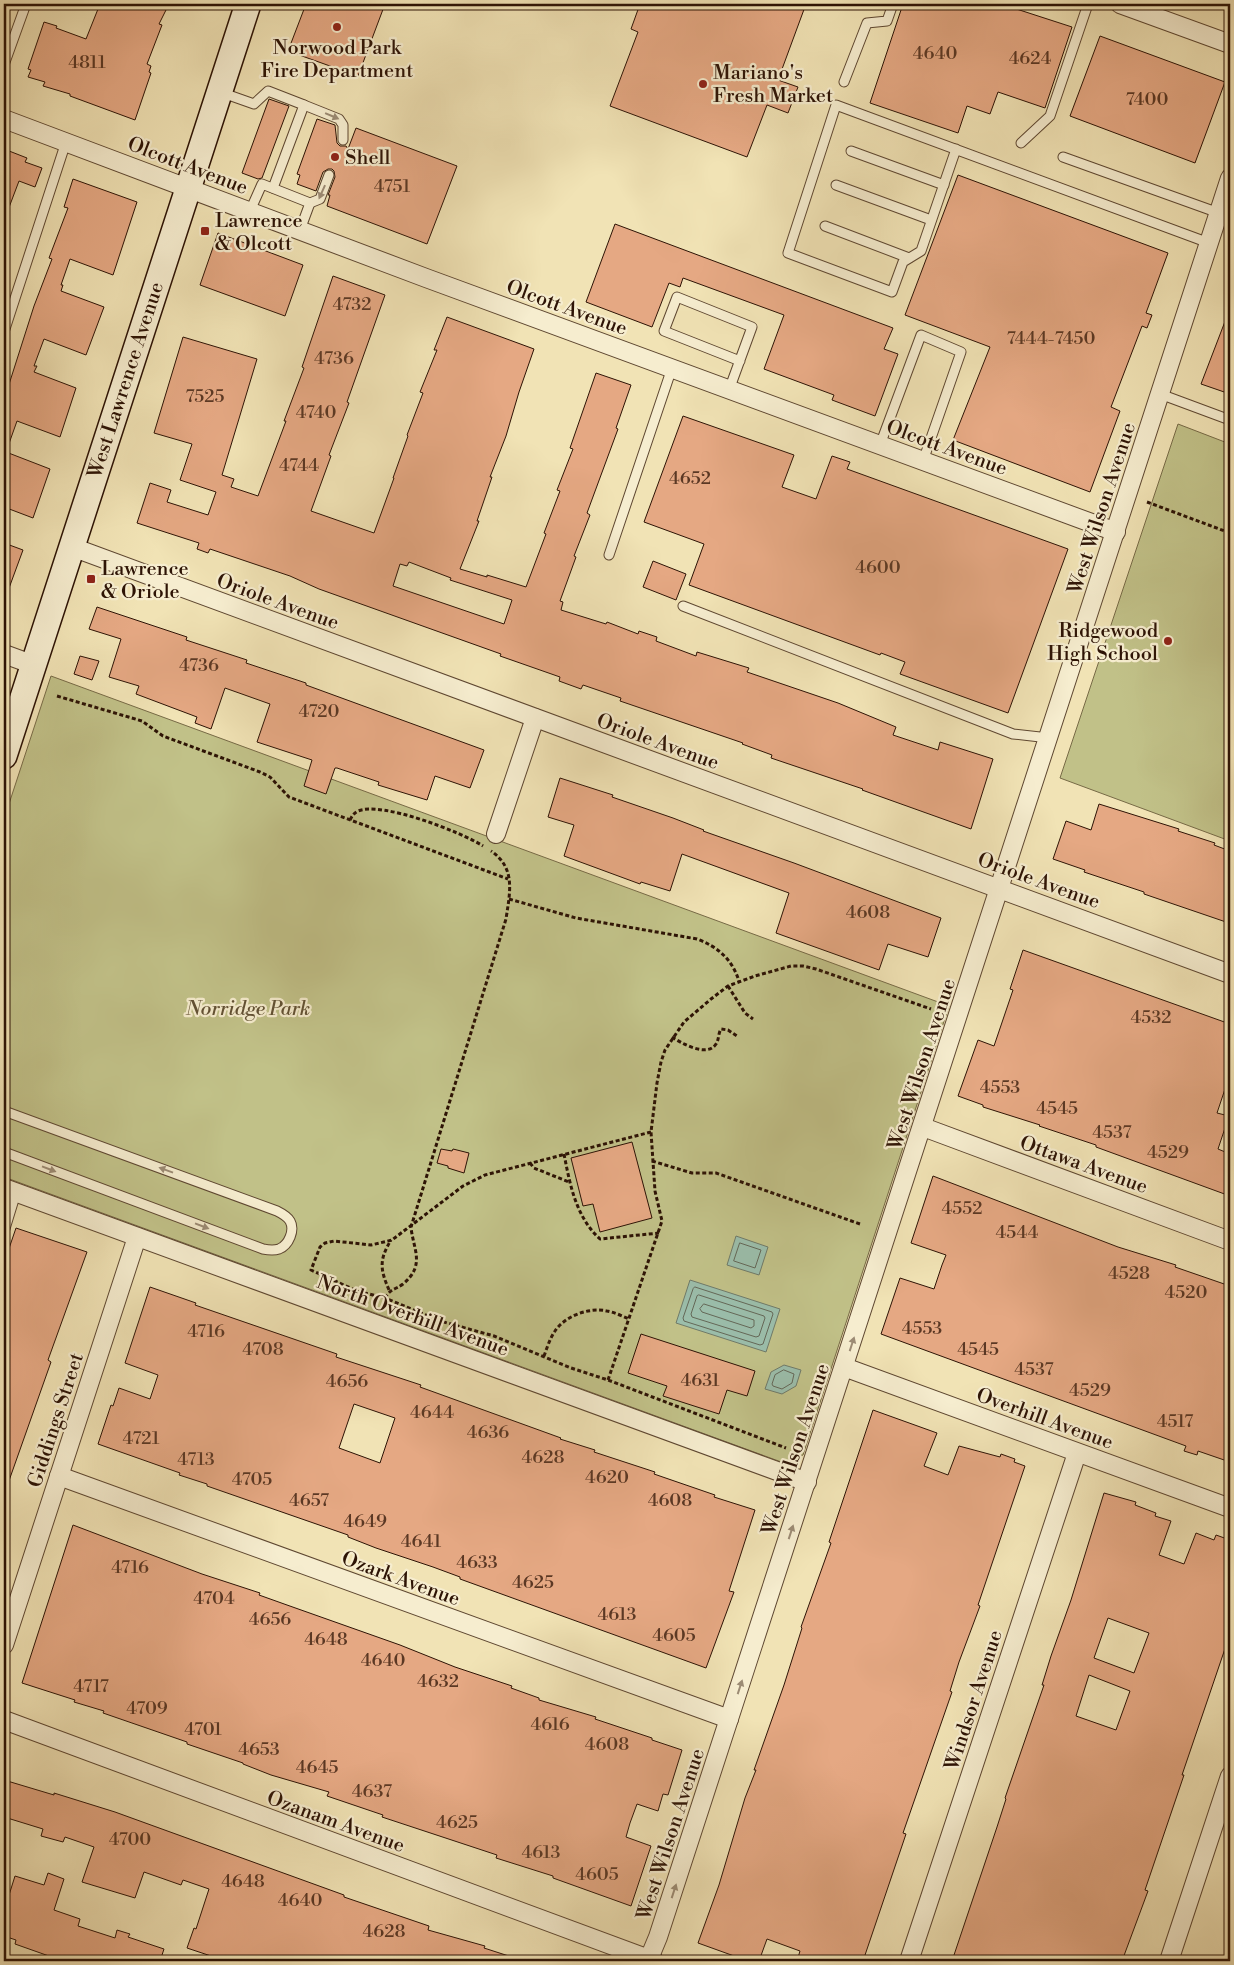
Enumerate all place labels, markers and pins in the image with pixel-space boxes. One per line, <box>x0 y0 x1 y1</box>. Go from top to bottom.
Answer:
marker: Norwood Park Fire Department <box>331 21 343 33</box>
place label: Norwood Park Fire Department <box>261 36 413 84</box>
place label: Mariano's Fresh Market <box>713 61 833 109</box>
marker: Mariano's Fresh Market <box>697 78 709 90</box>
place label: Shell <box>345 146 390 171</box>
marker: Shell <box>329 151 341 163</box>
place label: Lawrence & Olcott <box>215 209 303 257</box>
marker: Lawrence & Olcott <box>199 225 211 237</box>
place label: Lawrence & Oriole <box>101 557 189 605</box>
marker: Lawrence & Oriole <box>85 573 97 585</box>
place label: Ridgewood High School <box>1047 619 1159 667</box>
marker: Ridgewood High School <box>1162 635 1174 647</box>

